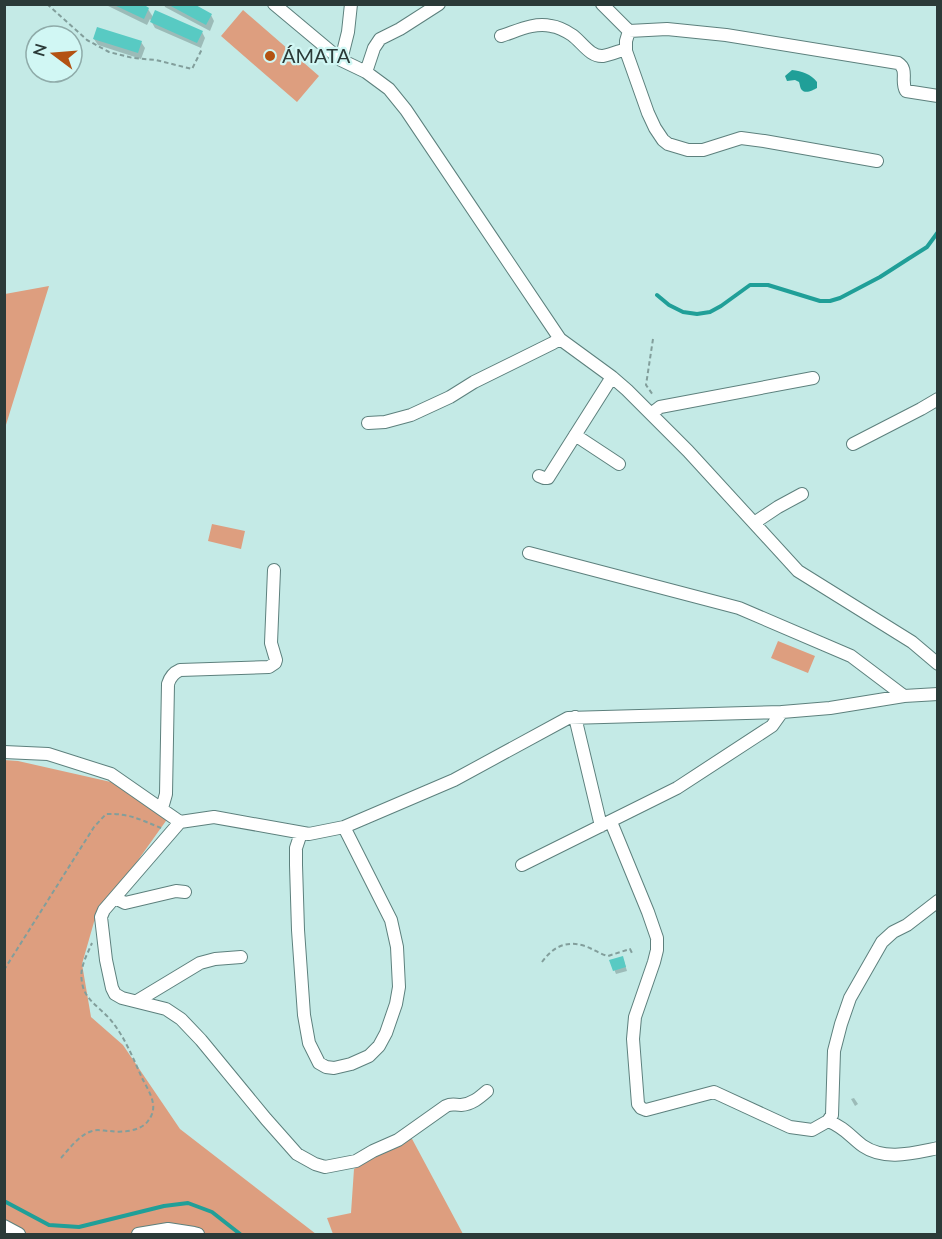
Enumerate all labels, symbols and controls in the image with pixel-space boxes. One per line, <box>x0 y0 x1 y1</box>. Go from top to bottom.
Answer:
north arrow <box>24 24 84 84</box>
text: N <box>28 41 50 58</box>
place label: ÁMATA <box>282 43 351 67</box>
marker: ÁMATA <box>263 49 277 63</box>

